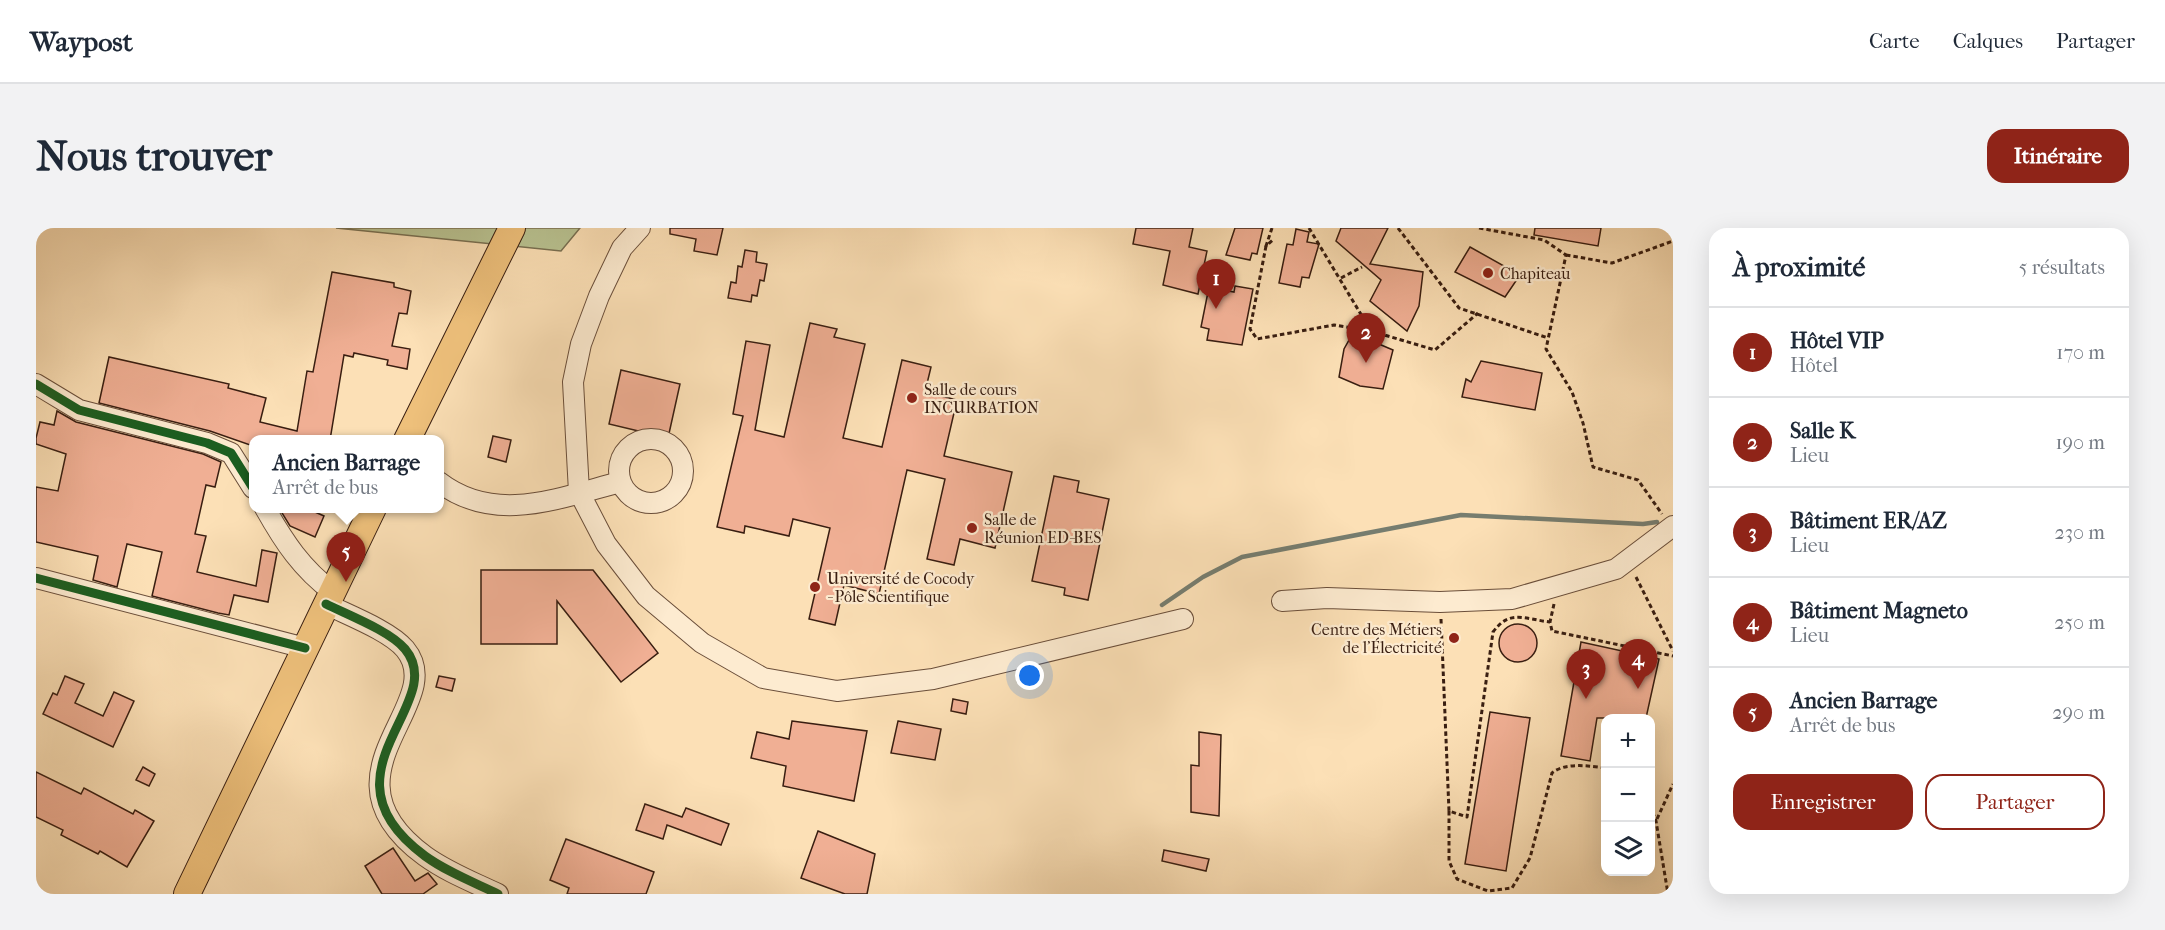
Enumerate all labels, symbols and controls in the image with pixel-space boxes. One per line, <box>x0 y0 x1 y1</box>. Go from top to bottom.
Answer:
text: Waypost <box>30 25 133 58</box>
text: Carte <box>1869 29 1920 53</box>
text: Calques <box>1953 29 2023 53</box>
text: Partager <box>2056 29 2135 53</box>
button: Itinéraire <box>1987 129 2129 183</box>
text: Nous trouver <box>36 132 272 181</box>
text: À proximité <box>1733 252 1865 283</box>
text: 5 résultats <box>2019 256 2105 279</box>
pin: 1 <box>1196 260 1236 309</box>
place label: Chapiteau <box>1500 264 1570 283</box>
marker: Chapiteau <box>1481 266 1495 280</box>
pin: 2 <box>1346 314 1386 363</box>
text: Hôtel VIP <box>1790 328 1884 354</box>
text: 1 <box>1749 341 1756 364</box>
text: 170 m <box>2056 341 2105 364</box>
text: Hôtel <box>1790 354 1838 377</box>
place label: Salle de cours INCURBATION <box>924 380 1039 417</box>
marker: Salle de cours INCURBATION <box>905 391 919 405</box>
text: Salle K <box>1790 418 1855 444</box>
text: 2 <box>1747 431 1758 454</box>
text: 190 m <box>2055 431 2105 454</box>
popup <box>249 435 444 513</box>
text: Lieu <box>1790 444 1829 467</box>
text: Ancien Barrage <box>273 450 420 476</box>
text: Arrêt de bus <box>273 476 378 499</box>
text: Bâtiment ER/AZ <box>1790 508 1947 534</box>
place label: Salle de Réunion ED-BES <box>984 510 1101 547</box>
marker: Salle de Réunion ED-BES <box>965 521 979 535</box>
text: 3 <box>1748 521 1757 544</box>
text: 230 m <box>2055 521 2105 544</box>
pin: 5 <box>326 532 366 582</box>
text: Lieu <box>1790 534 1829 557</box>
place label: Université de Cocody - Pôle Scientifique <box>827 569 975 606</box>
marker: Université de Cocody - Pôle Scientifique <box>808 580 822 594</box>
text: Bâtiment Magneto <box>1790 598 1968 624</box>
text: 4 <box>1747 611 1758 634</box>
text: 250 m <box>2054 611 2105 634</box>
place label: Centre des Métiers de l'Électricité <box>1311 620 1442 657</box>
text: Lieu <box>1790 624 1829 647</box>
marker: Centre des Métiers de l'Électricité <box>1447 631 1461 645</box>
pin: 4 <box>1618 640 1658 689</box>
pin: 3 <box>1566 650 1606 699</box>
your location <box>1015 661 1044 690</box>
text: Ancien Barrage <box>1790 688 1937 714</box>
text: 5 <box>1748 701 1757 724</box>
text: 290 m <box>2052 701 2105 724</box>
map controls <box>1601 714 1655 876</box>
button: + <box>1601 714 1655 768</box>
text: Arrêt de bus <box>1790 714 1895 737</box>
button: − <box>1601 768 1655 822</box>
button: Enregistrer <box>1733 774 1913 830</box>
button: Partager <box>1925 774 2105 830</box>
button: layers <box>1601 822 1655 876</box>

